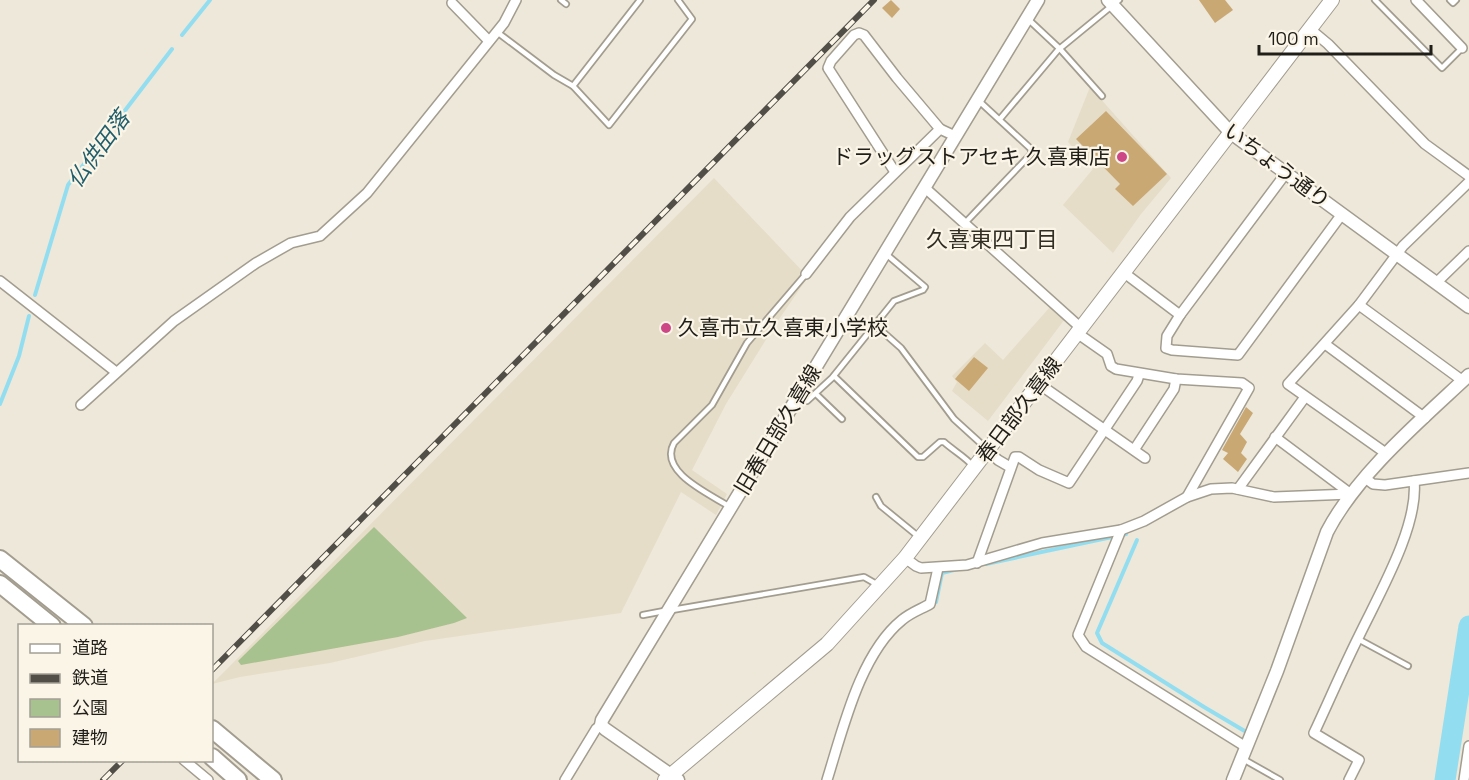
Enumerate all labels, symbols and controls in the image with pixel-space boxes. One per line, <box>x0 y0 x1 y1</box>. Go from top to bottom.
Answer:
scale bar <box>1259 18 1432 56</box>
text: 100 m <box>1268 27 1319 50</box>
water label: 仏供田落 <box>61 103 137 193</box>
street label: いちょう通り <box>1219 117 1336 214</box>
place label: ドラッグストアセキ 久喜東店 <box>832 143 1110 170</box>
marker: ドラッグストアセキ 久喜東店 <box>1115 150 1129 164</box>
district label: 久喜東四丁目 <box>926 225 1058 253</box>
place label: 久喜市立久喜東小学校 <box>678 314 888 341</box>
marker: 久喜市立久喜東小学校 <box>659 321 673 335</box>
street label: 春日部久喜線 <box>970 351 1067 468</box>
street label: 旧春日部久喜線 <box>728 360 827 500</box>
legend <box>18 624 213 762</box>
text: 道路 <box>72 636 108 659</box>
text: 鉄道 <box>72 666 108 689</box>
text: 公園 <box>72 696 108 719</box>
text: 建物 <box>72 726 108 749</box>

